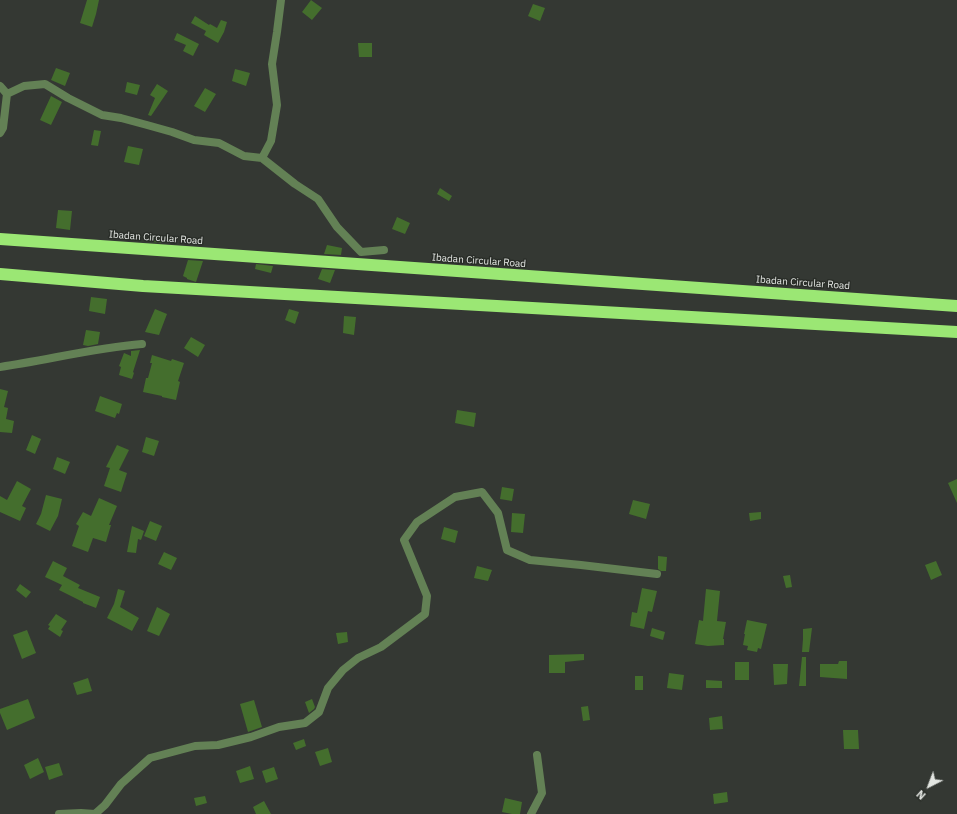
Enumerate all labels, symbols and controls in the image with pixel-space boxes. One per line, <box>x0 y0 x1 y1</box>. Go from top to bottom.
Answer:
street label: Ibadan Circular Road <box>108 229 204 247</box>
street label: Ibadan Circular Road <box>431 252 527 270</box>
street label: Ibadan Circular Road <box>755 274 851 292</box>
north arrow <box>909 766 949 806</box>
text: N <box>913 787 929 803</box>

